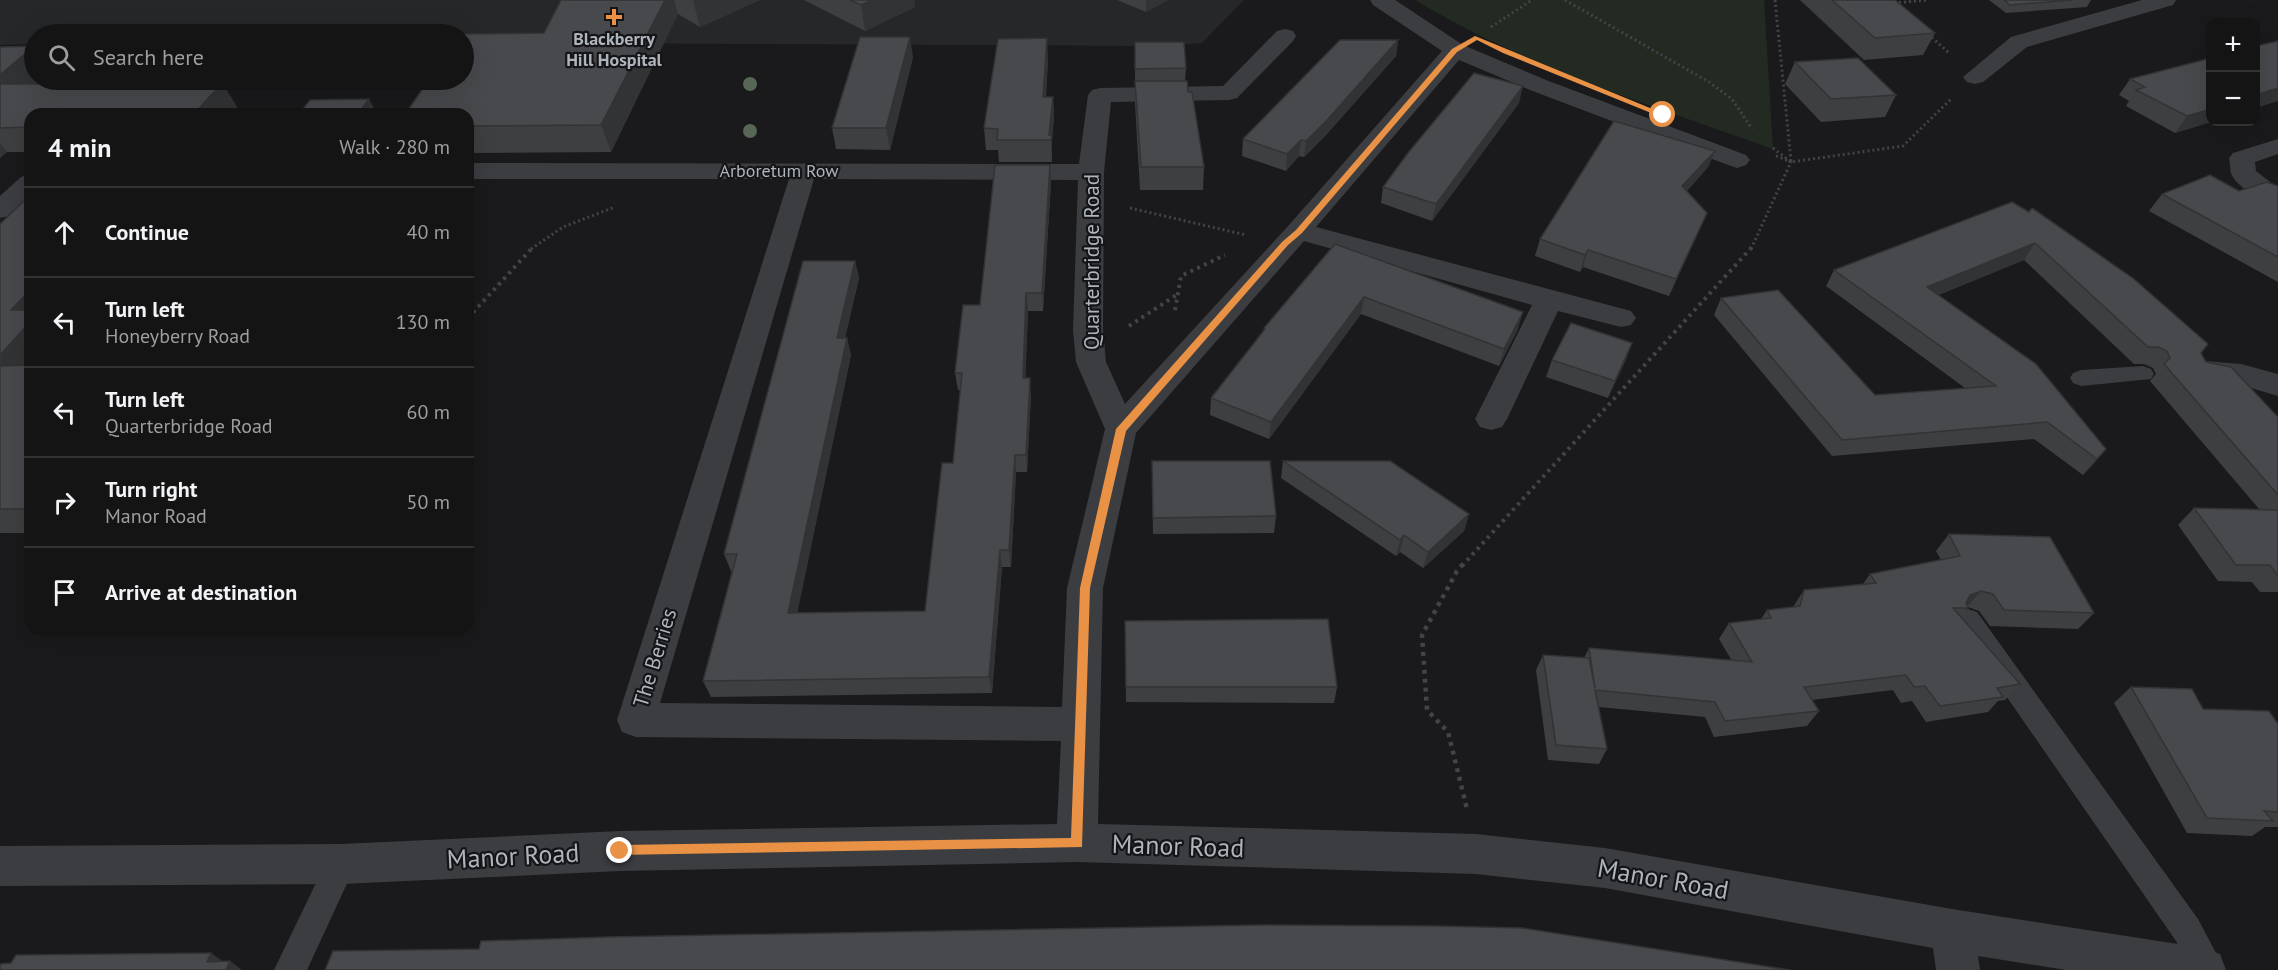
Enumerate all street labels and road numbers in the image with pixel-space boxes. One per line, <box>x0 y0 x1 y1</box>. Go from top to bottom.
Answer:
street label: Arboretum Row <box>719 159 839 182</box>
street label: Quarterbridge Road <box>1078 174 1105 350</box>
street label: The Berries <box>627 605 682 710</box>
street label: Manor Road <box>1111 827 1245 864</box>
street label: Manor Road <box>446 836 580 875</box>
street label: Manor Road <box>1595 851 1731 906</box>

